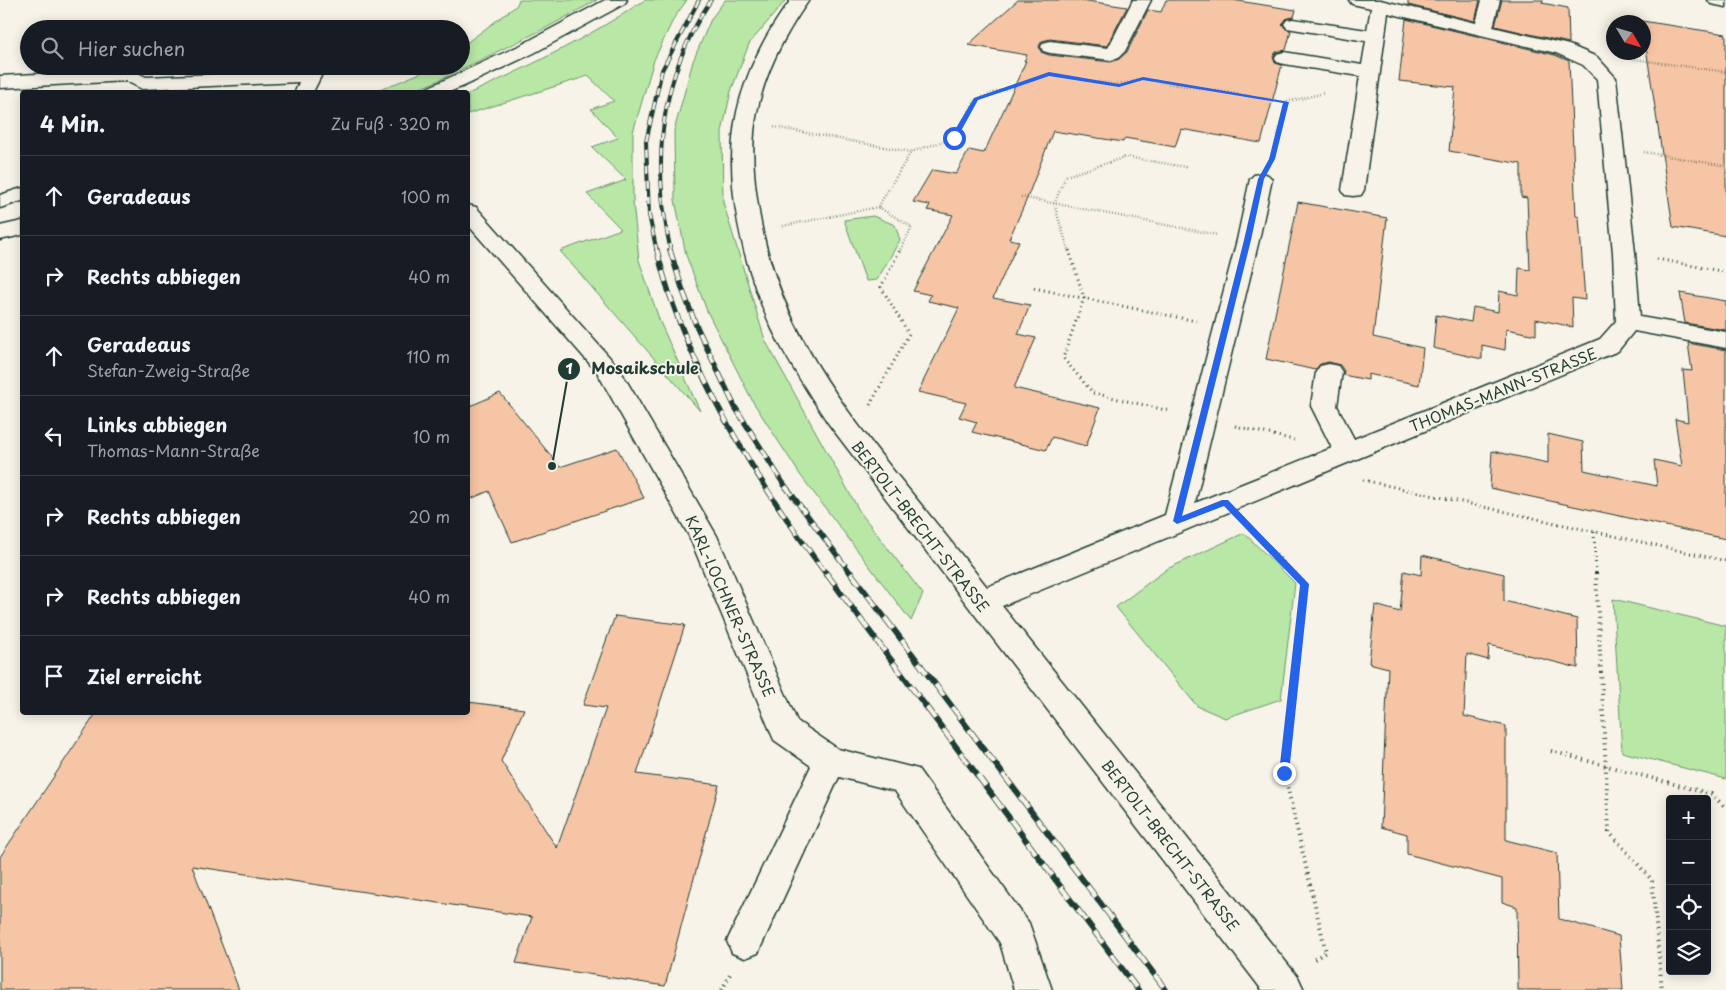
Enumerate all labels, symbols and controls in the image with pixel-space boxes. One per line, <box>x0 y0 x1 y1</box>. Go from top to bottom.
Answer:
north arrow <box>1606 15 1651 60</box>
search box <box>20 20 470 75</box>
icon: search <box>38 34 66 62</box>
text: Hier suchen <box>78 34 185 62</box>
text: 4 Min. <box>40 107 105 139</box>
text: Zu Fuß · 320 m <box>331 111 450 135</box>
route start <box>943 127 966 150</box>
icon: ahead <box>40 182 68 210</box>
text: Geradeaus <box>87 182 191 210</box>
text: 100 m <box>401 184 450 208</box>
icon: right <box>40 262 68 290</box>
text: Rechts abbiegen <box>87 262 241 290</box>
text: 40 m <box>408 264 450 288</box>
text: Geradeaus <box>87 330 191 358</box>
street label: THOMAS-MANN-STRASSE <box>1406 341 1600 437</box>
icon: ahead <box>40 342 68 370</box>
text: 110 m <box>407 344 450 368</box>
callout: Mosaikschule <box>556 353 709 384</box>
text: Mosaikschule <box>591 355 699 379</box>
text: 1 <box>565 356 573 379</box>
text: Stefan-Zweig-Straße <box>87 358 250 382</box>
text: Links abbiegen <box>87 410 227 438</box>
icon: left <box>40 422 68 450</box>
text: 10 m <box>413 424 450 448</box>
street label: BERTOLT-BRECHT-STRASSE <box>847 435 995 617</box>
text: Thomas-Mann-Straße <box>87 438 260 462</box>
icon: right <box>40 502 68 530</box>
text: Rechts abbiegen <box>87 502 241 530</box>
text: 20 m <box>409 504 450 528</box>
street label: KARL-LOCHNER-STRASSE <box>680 511 782 701</box>
icon: right <box>40 582 68 610</box>
text: Rechts abbiegen <box>87 582 241 610</box>
text: 40 m <box>408 584 450 608</box>
icon: arrive <box>40 662 68 690</box>
text: Ziel erreicht <box>87 662 202 690</box>
street label: BERTOLT-BRECHT-STRASSE <box>1097 754 1245 936</box>
route end <box>1273 762 1296 785</box>
map controls <box>1666 795 1711 975</box>
button: + <box>1666 795 1711 840</box>
button: − <box>1666 840 1711 885</box>
button: locate <box>1666 885 1711 930</box>
button: layers <box>1666 930 1711 975</box>

